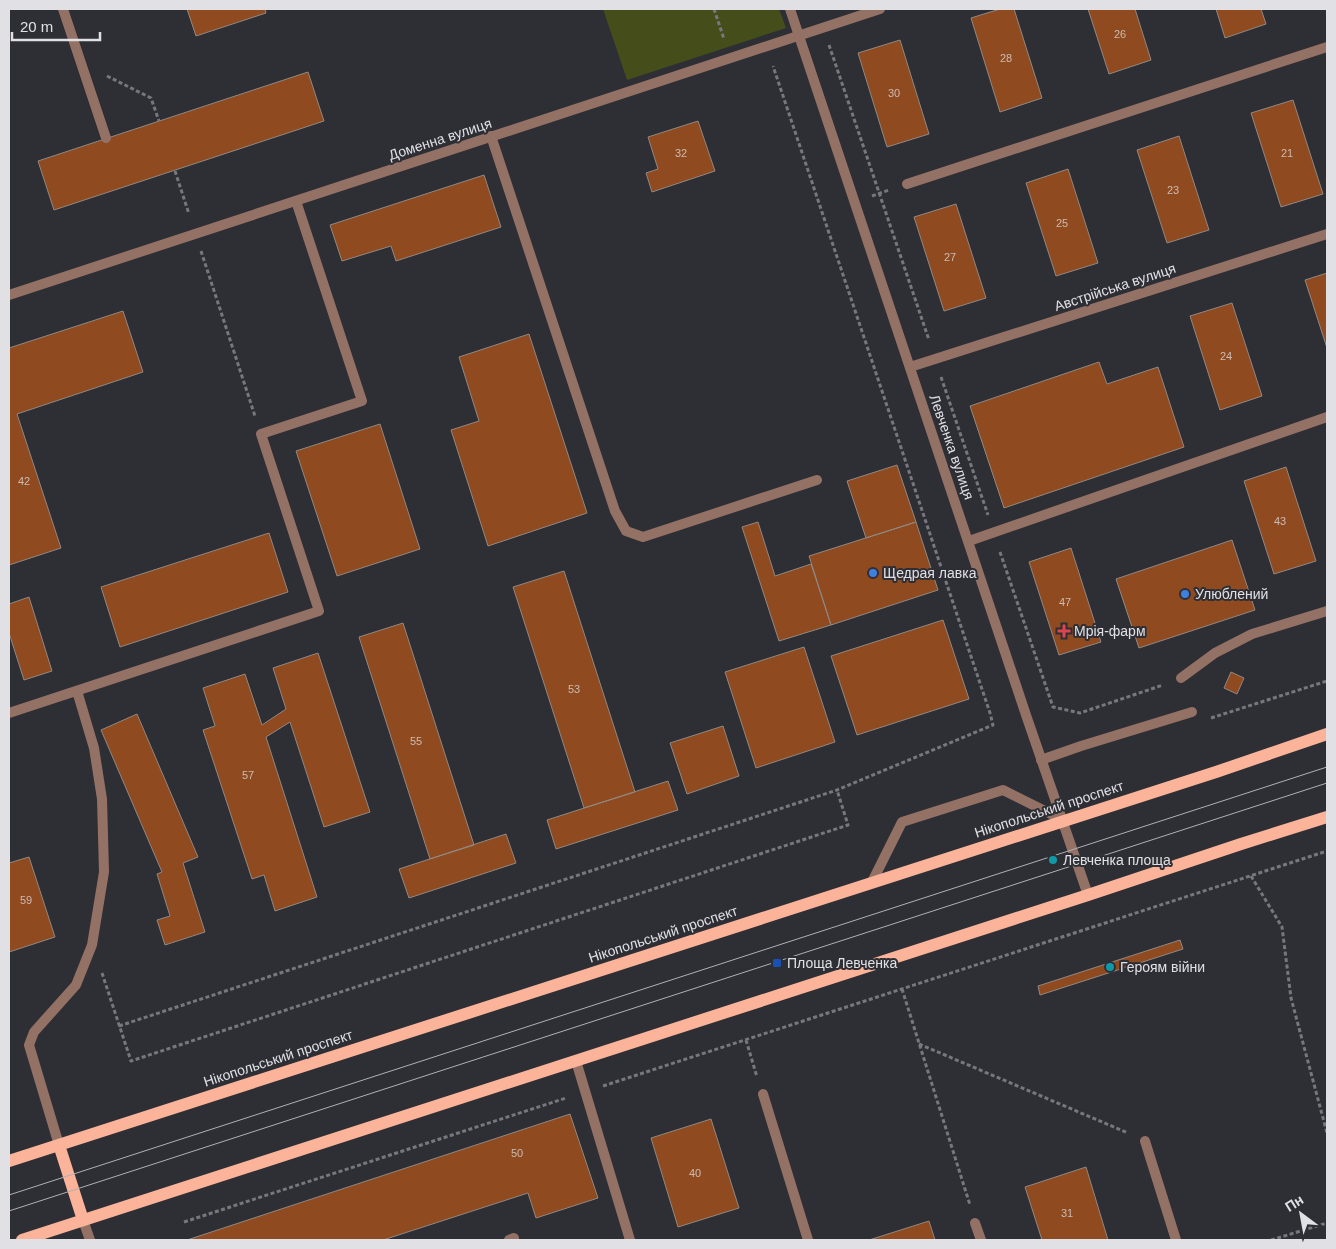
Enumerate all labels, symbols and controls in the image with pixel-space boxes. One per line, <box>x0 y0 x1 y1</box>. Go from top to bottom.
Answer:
scale bar <box>12 10 100 42</box>
text: 20 m <box>20 18 53 35</box>
house number: 26 <box>1114 28 1126 40</box>
house number: 28 <box>1000 52 1012 64</box>
house number: 30 <box>888 87 900 99</box>
street label: Доменна вулиця <box>386 115 494 163</box>
house number: 32 <box>675 147 687 159</box>
house number: 21 <box>1281 147 1293 159</box>
house number: 23 <box>1167 184 1179 196</box>
house number: 25 <box>1056 217 1068 229</box>
house number: 27 <box>944 251 956 263</box>
street label: Австрійська вулиця <box>1052 260 1178 314</box>
house number: 24 <box>1220 350 1232 362</box>
street label: Левченка вулиця <box>927 392 977 502</box>
house number: 42 <box>18 475 30 487</box>
house number: 43 <box>1274 515 1286 527</box>
place label: Щедрая лавка <box>883 565 977 581</box>
marker: Щедрая лавка <box>867 567 879 579</box>
place label: Улюблений <box>1195 586 1268 602</box>
marker: Улюблений <box>1179 588 1191 600</box>
house number: 47 <box>1059 596 1071 608</box>
place label: Мрія-фарм <box>1074 623 1146 639</box>
marker: Мрія-фарм <box>1058 625 1070 637</box>
house number: 53 <box>568 683 580 695</box>
house number: 55 <box>410 735 422 747</box>
house number: 57 <box>242 769 254 781</box>
street label: Нікопольський проспект <box>972 777 1126 841</box>
place label: Левченка площа <box>1063 852 1171 868</box>
marker: Левченка площа <box>1047 854 1059 866</box>
house number: 59 <box>20 894 32 906</box>
street label: Нікопольський проспект <box>586 902 740 966</box>
place label: Площа Левченка <box>787 955 897 971</box>
marker: Площа Левченка <box>771 957 783 969</box>
place label: Героям війни <box>1120 959 1205 975</box>
marker: Героям війни <box>1104 961 1116 973</box>
street label: Нікопольський проспект <box>201 1026 355 1090</box>
house number: 50 <box>511 1147 523 1159</box>
house number: 40 <box>689 1167 701 1179</box>
north arrow <box>1276 1189 1326 1239</box>
text: Пн <box>1282 1191 1306 1215</box>
house number: 31 <box>1061 1207 1073 1219</box>

